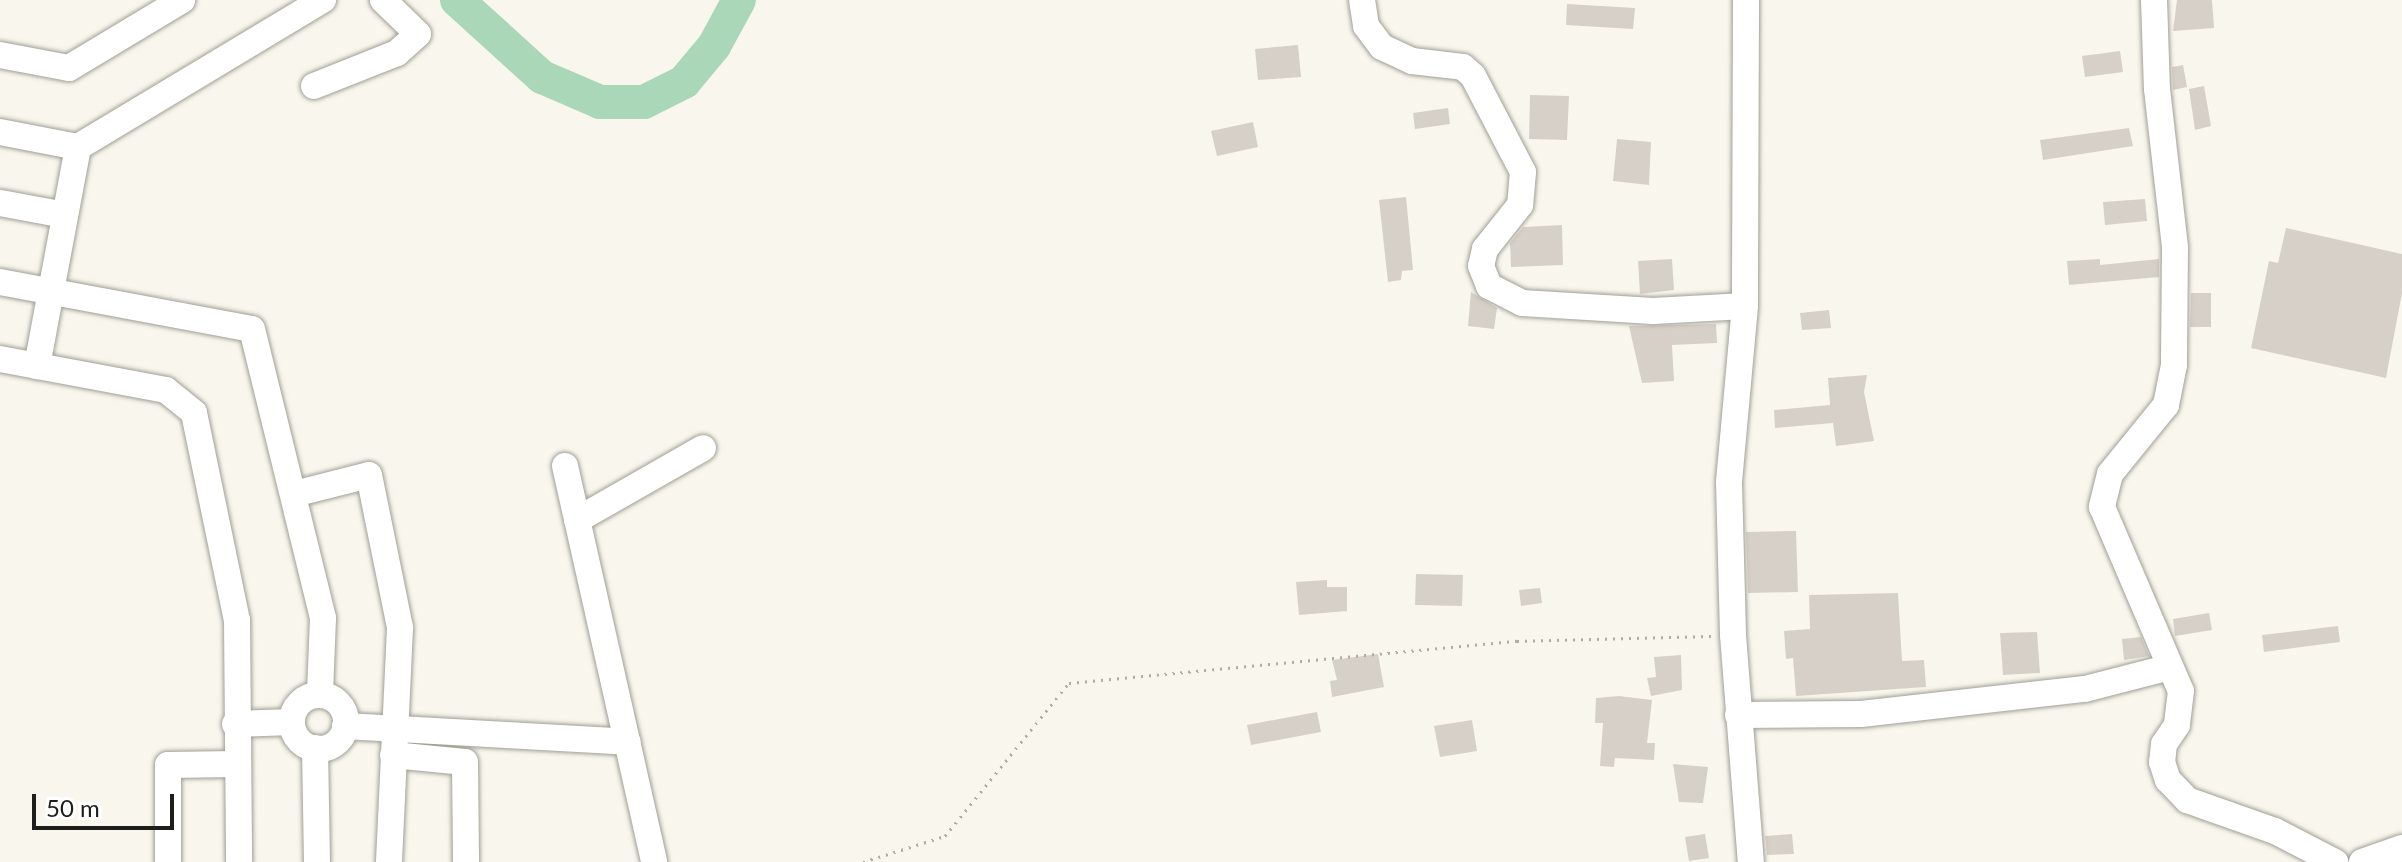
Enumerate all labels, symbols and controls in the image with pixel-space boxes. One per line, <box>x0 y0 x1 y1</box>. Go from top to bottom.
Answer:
scale bar <box>36 778 178 828</box>
text: 50 m <box>46 793 100 822</box>

